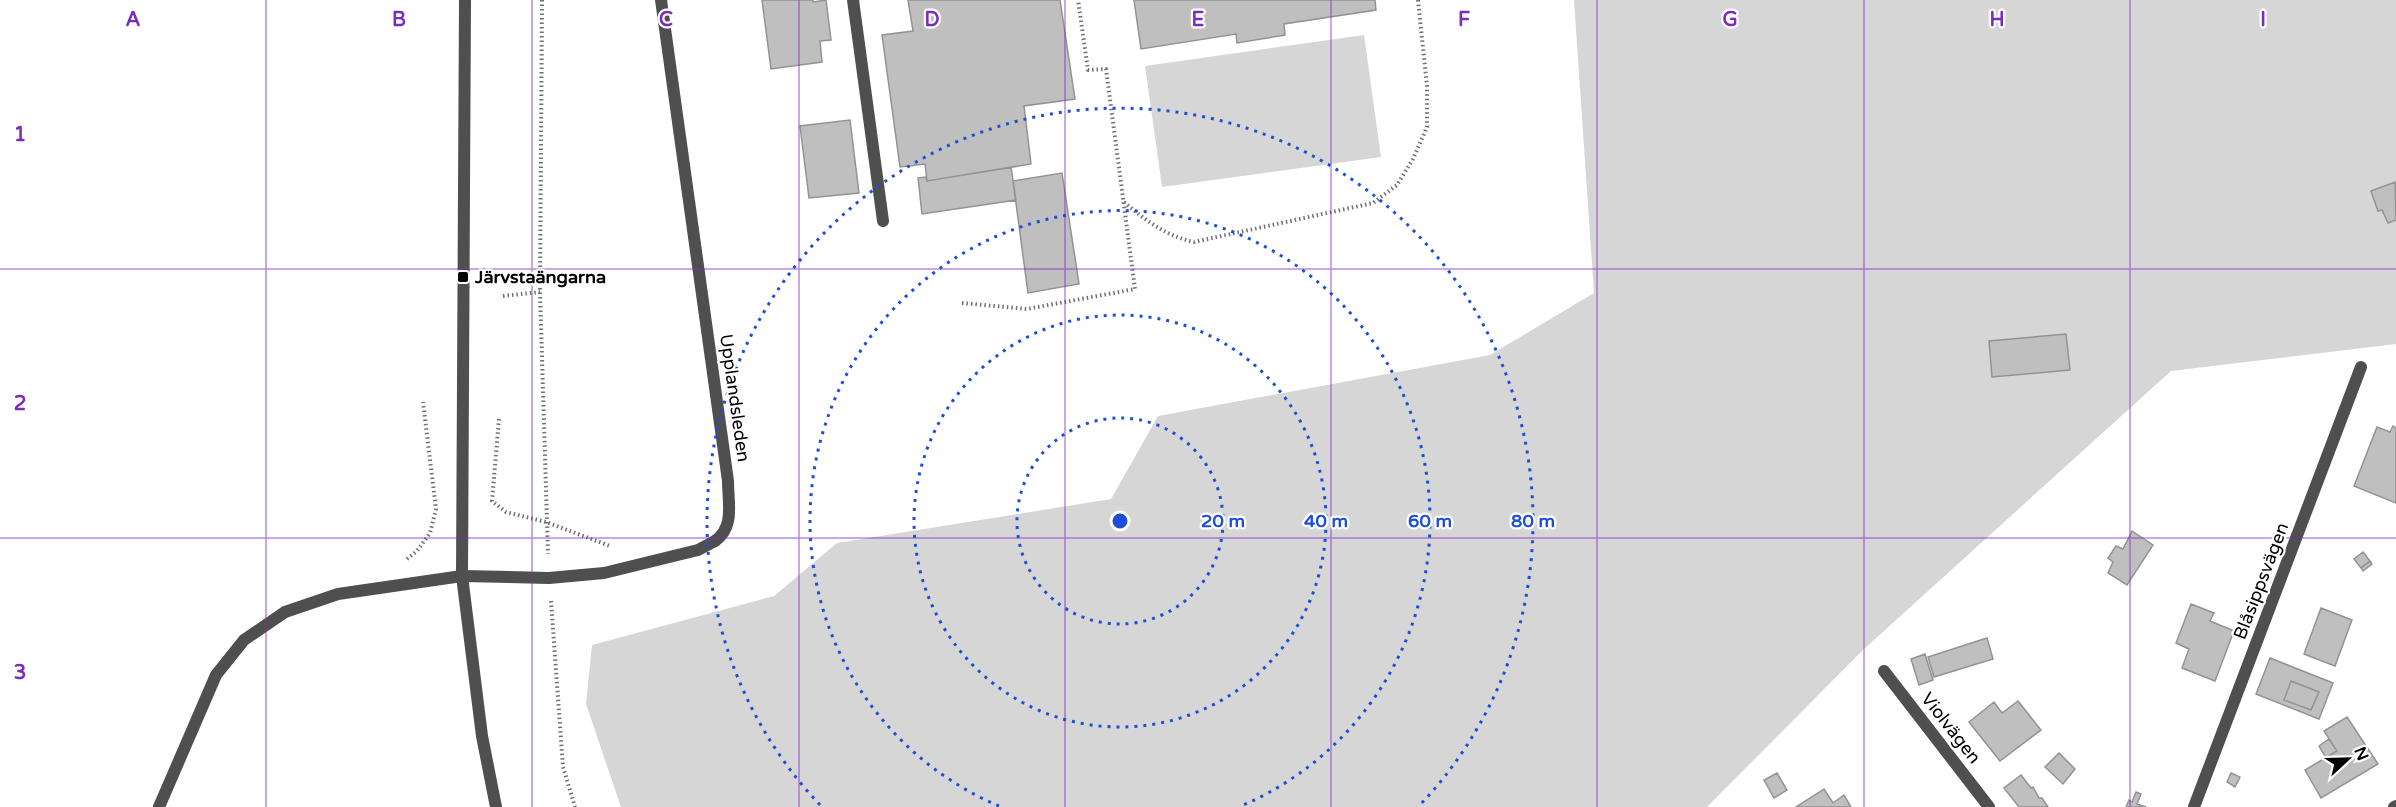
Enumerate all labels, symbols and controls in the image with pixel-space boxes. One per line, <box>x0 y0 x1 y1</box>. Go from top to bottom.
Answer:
text: A <box>126 8 141 32</box>
text: B <box>392 8 406 32</box>
text: C <box>659 8 673 32</box>
text: D <box>924 8 940 32</box>
text: E <box>1192 8 1205 32</box>
text: F <box>1458 8 1470 32</box>
text: G <box>1722 8 1738 32</box>
text: H <box>1989 8 2005 32</box>
text: I <box>2260 8 2266 32</box>
text: 1 <box>14 123 26 147</box>
place label: Järvstaängarna <box>474 266 606 288</box>
marker: Järvstaängarna <box>456 270 470 284</box>
street label: Upplandsleden <box>715 333 755 463</box>
text: 2 <box>14 392 26 416</box>
text: 20 m <box>1201 510 1245 532</box>
text: 40 m <box>1304 510 1348 532</box>
text: 60 m <box>1408 510 1452 532</box>
text: 80 m <box>1511 510 1555 532</box>
centre of rings <box>1110 511 1130 531</box>
street label: Blåsippsvägen <box>2229 519 2293 643</box>
text: 3 <box>14 661 26 685</box>
street label: Violvägen <box>1916 688 1986 768</box>
north arrow <box>2318 729 2378 789</box>
text: N <box>2349 744 2373 763</box>

